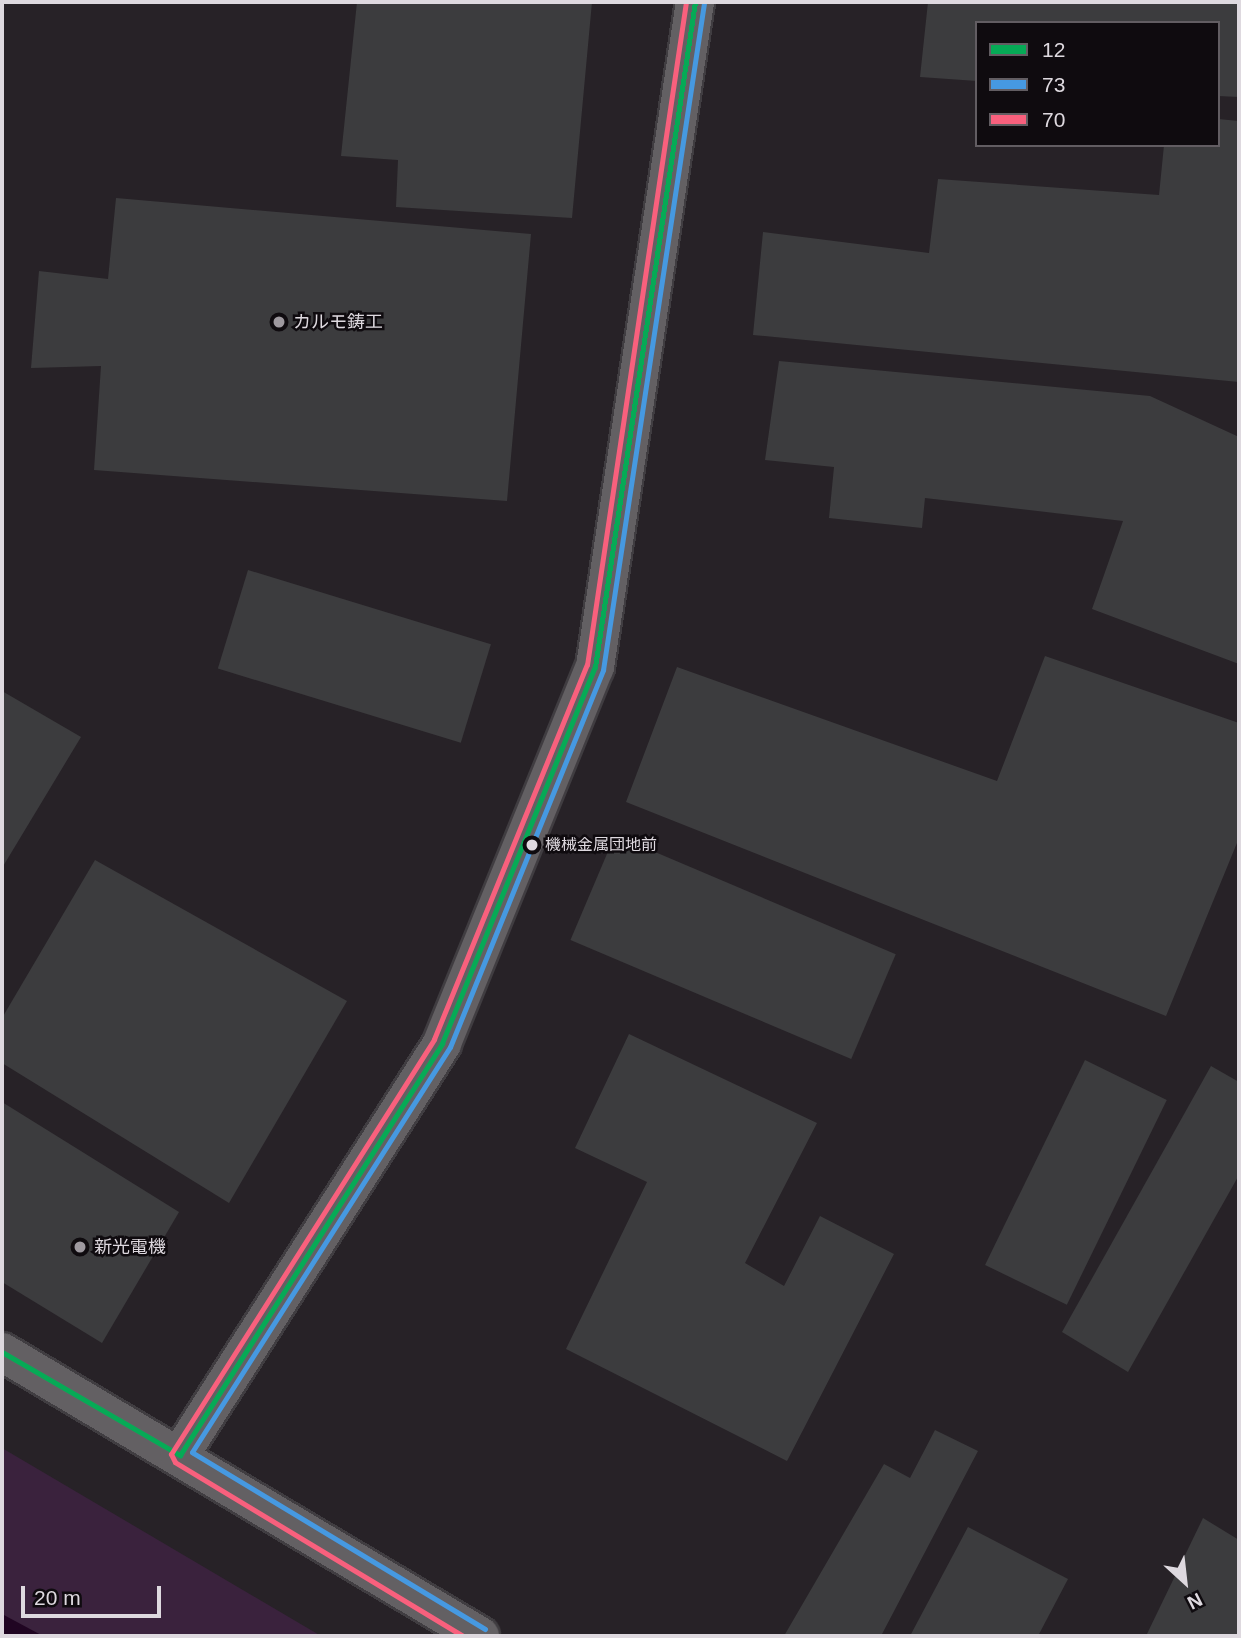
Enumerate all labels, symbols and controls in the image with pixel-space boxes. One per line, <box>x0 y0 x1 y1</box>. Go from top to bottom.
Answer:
legend <box>975 21 1220 147</box>
text: 12 <box>1042 38 1065 61</box>
text: 73 <box>1042 73 1065 96</box>
text: 70 <box>1042 108 1065 131</box>
place label: カルモ鋳工 <box>293 311 383 333</box>
marker: カルモ鋳工 <box>271 314 287 330</box>
place label: 機械金属団地前 <box>545 835 657 855</box>
marker: 機械金属団地前 <box>525 838 539 852</box>
place label: 新光電機 <box>94 1236 166 1258</box>
marker: 新光電機 <box>72 1239 88 1255</box>
north arrow <box>1150 1547 1220 1617</box>
scale bar <box>24 1572 164 1616</box>
text: 20 m <box>34 1586 81 1609</box>
text: N <box>1184 1589 1206 1614</box>

